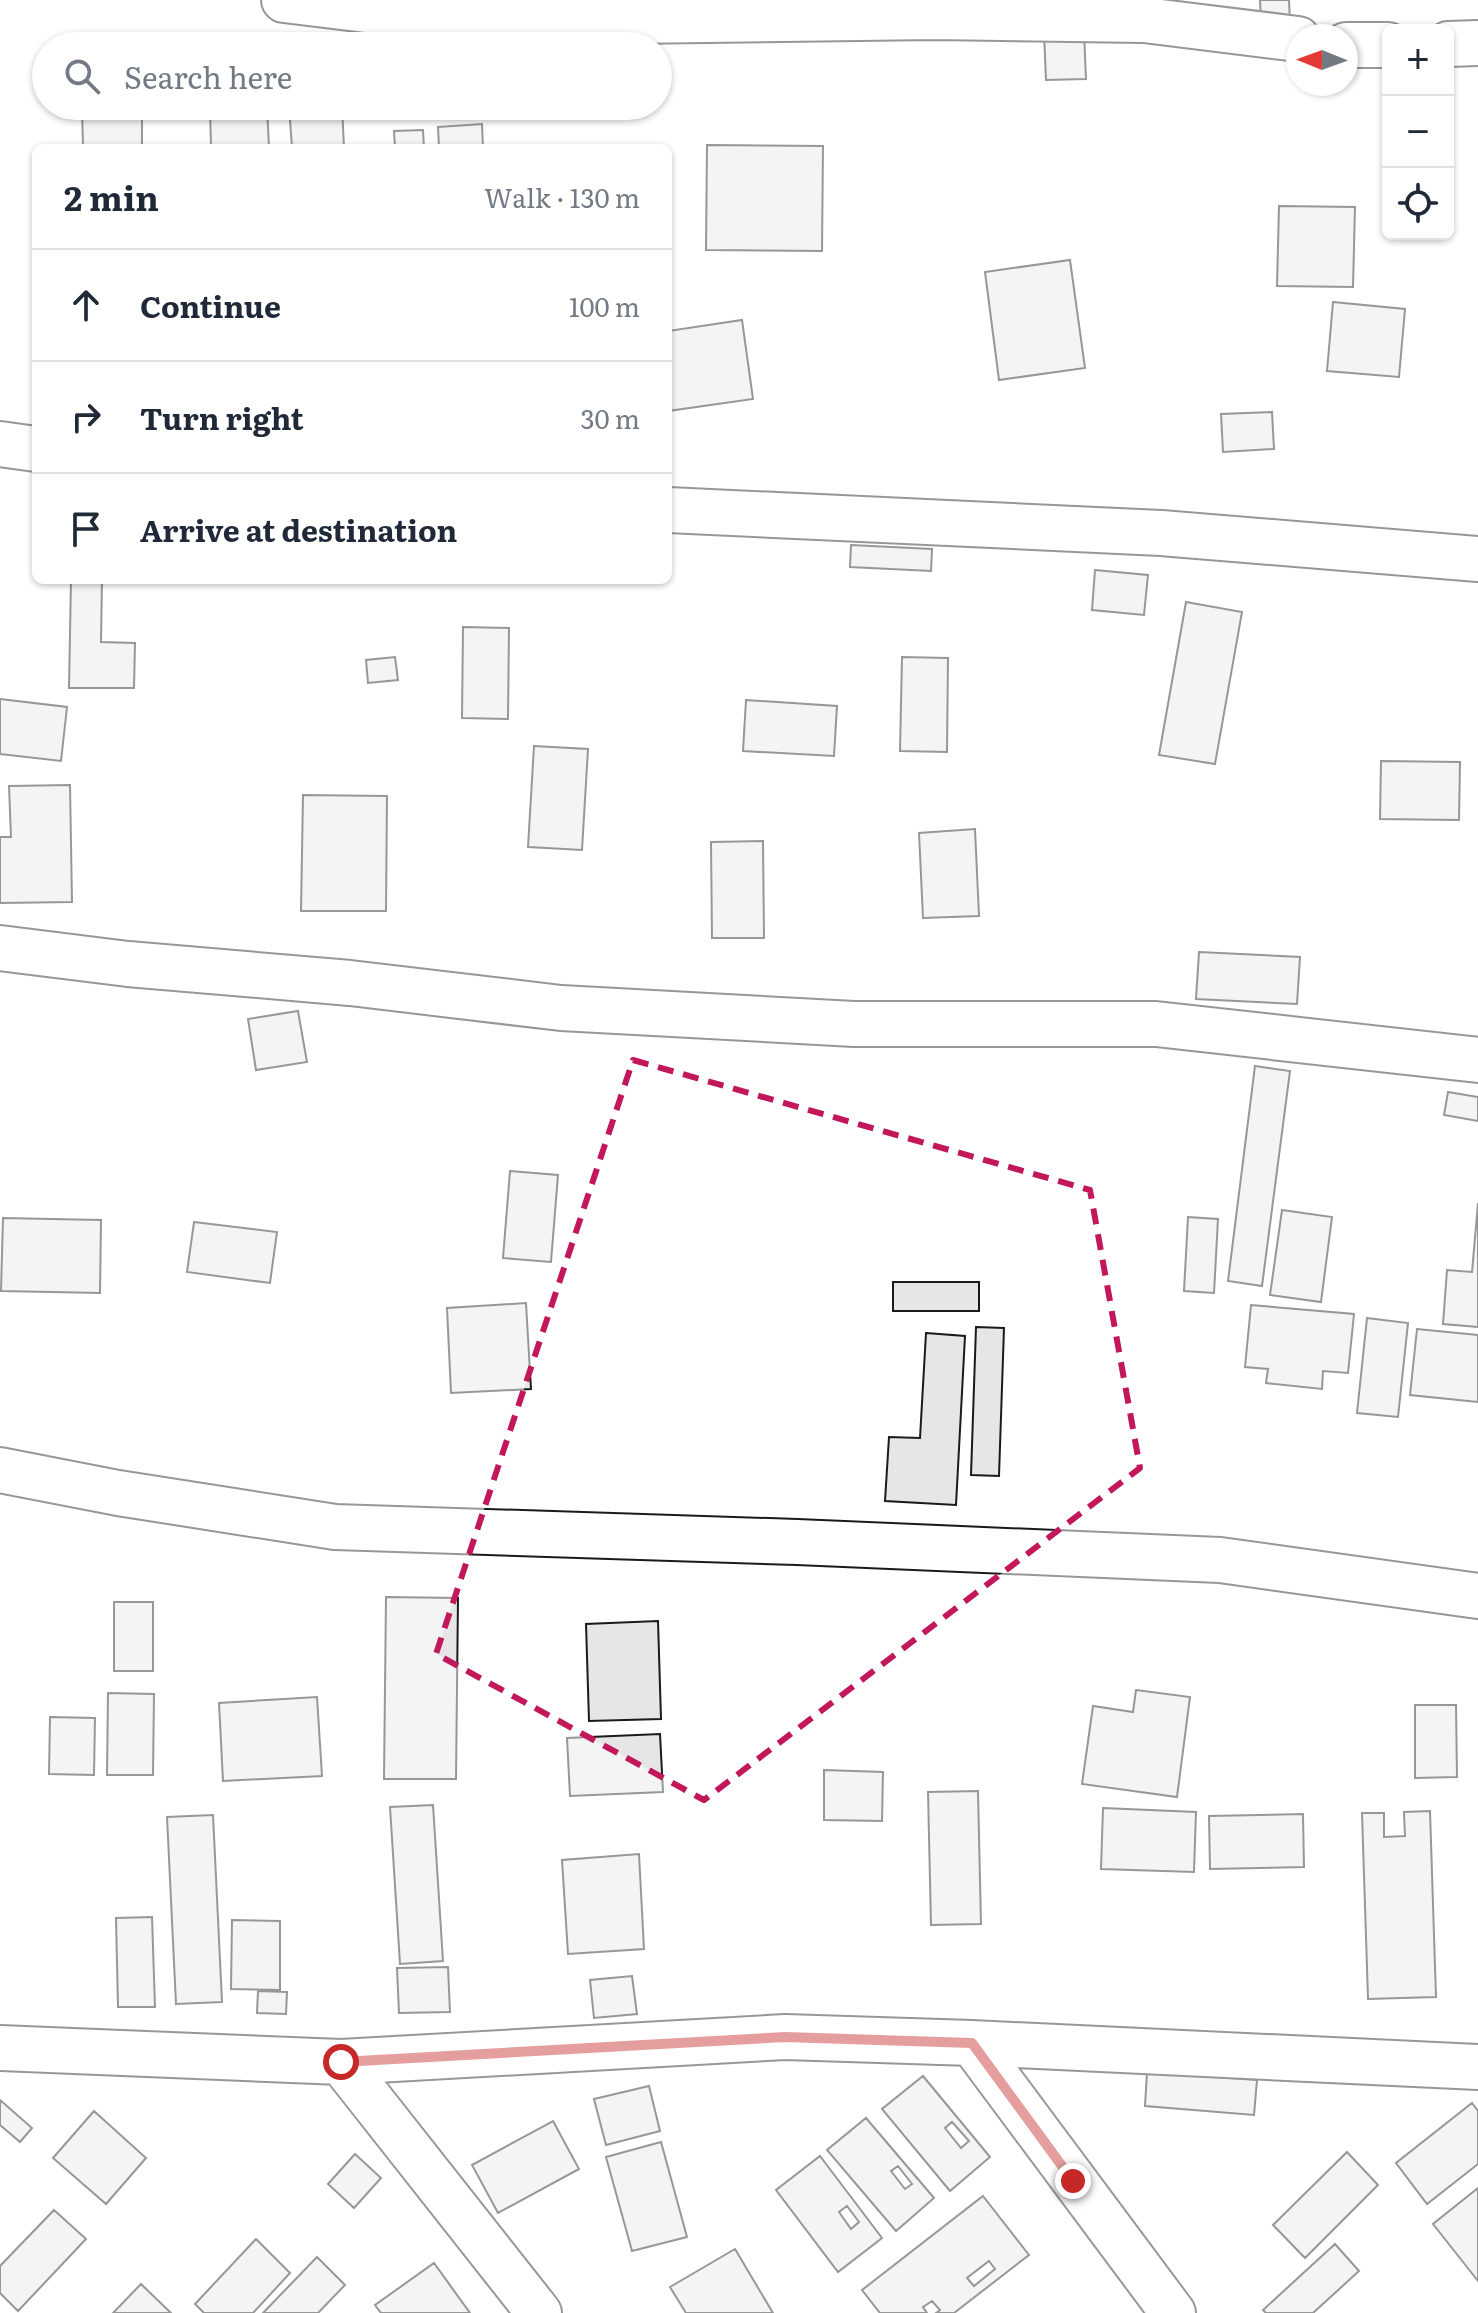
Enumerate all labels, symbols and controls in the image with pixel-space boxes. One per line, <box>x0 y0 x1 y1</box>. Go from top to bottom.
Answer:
north arrow <box>1286 24 1358 96</box>
map controls <box>1382 24 1454 240</box>
button: + <box>1382 24 1454 96</box>
search box <box>32 32 672 120</box>
icon: search <box>60 54 104 98</box>
text: Search here <box>124 54 292 98</box>
button: − <box>1382 96 1454 168</box>
button: locate <box>1382 168 1454 240</box>
text: 2 min <box>64 171 159 221</box>
text: Walk · 130 m <box>484 177 640 216</box>
icon: ahead <box>64 283 108 327</box>
text: Continue <box>140 283 281 327</box>
text: 100 m <box>569 286 640 325</box>
icon: right <box>64 395 108 439</box>
text: Turn right <box>140 395 304 439</box>
text: 30 m <box>580 398 640 437</box>
icon: arrive <box>64 507 108 551</box>
text: Arrive at destination <box>140 507 457 551</box>
route start <box>323 2044 359 2080</box>
route end <box>1055 2163 1091 2199</box>

